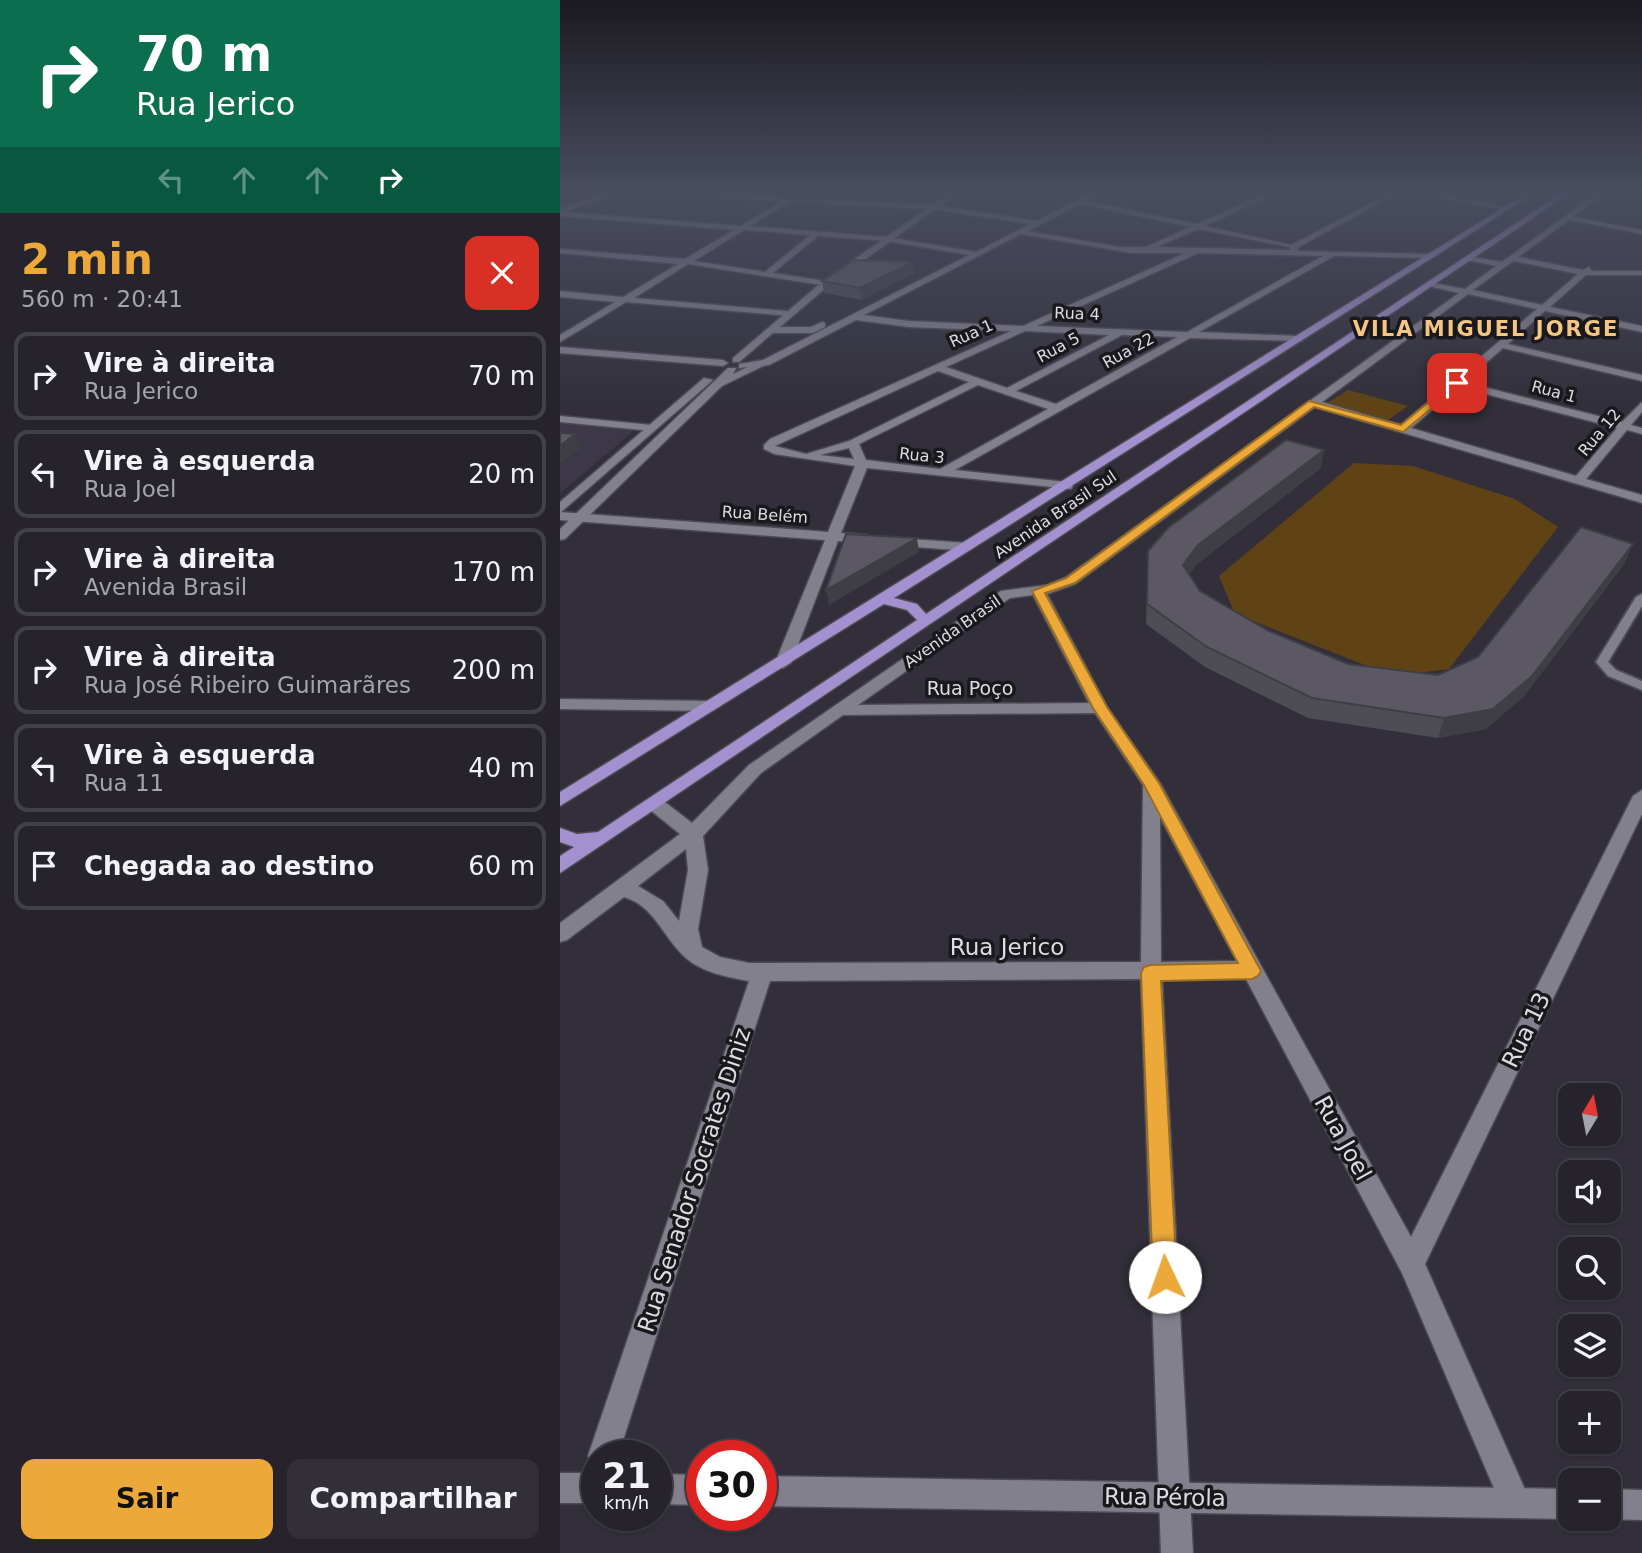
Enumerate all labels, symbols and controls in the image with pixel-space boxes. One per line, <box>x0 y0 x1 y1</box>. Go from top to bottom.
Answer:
text: 70 m <box>136 26 272 83</box>
icon: right <box>21 28 112 119</box>
text: Rua Jerico <box>136 85 295 123</box>
icon: left <box>152 161 190 199</box>
icon: ahead <box>225 161 263 199</box>
icon: ahead <box>298 161 336 199</box>
icon: right <box>371 161 409 199</box>
text: 2 min <box>21 235 153 284</box>
button: close <box>465 236 539 310</box>
text: 560 m · 20:41 <box>21 286 183 312</box>
street label: Rua 4 <box>1054 303 1100 324</box>
street label: Rua 1 <box>947 316 996 351</box>
district label: VILA MIGUEL JORGE <box>1353 317 1619 341</box>
street label: Rua 5 <box>1034 328 1083 367</box>
street label: Rua 22 <box>1099 329 1157 372</box>
text: Vire à direita <box>84 348 276 378</box>
pin <box>1427 353 1487 413</box>
icon: right <box>25 357 63 395</box>
text: 70 m <box>468 361 535 391</box>
icon: arrive <box>1438 364 1476 402</box>
street label: Rua 1 <box>1529 376 1578 407</box>
text: Rua Jerico <box>84 378 198 404</box>
street label: Rua 12 <box>1574 405 1625 460</box>
street label: Rua 3 <box>898 444 946 467</box>
text: Vire à esquerda <box>84 446 316 476</box>
icon: left <box>25 455 63 493</box>
text: 20 m <box>468 459 535 489</box>
street label: Avenida Brasil Sul <box>991 466 1120 562</box>
text: Rua Joel <box>84 476 176 502</box>
street label: Rua Belém <box>721 502 809 527</box>
text: Vire à direita <box>84 544 276 574</box>
icon: right <box>25 553 63 591</box>
text: 170 m <box>452 557 535 587</box>
text: Avenida Brasil <box>84 574 247 600</box>
street label: Avenida Brasil <box>900 591 1004 672</box>
text: Vire à direita <box>84 642 276 672</box>
icon: right <box>25 651 63 689</box>
text: 200 m <box>452 655 535 685</box>
text: Rua José Ribeiro Guimarãres <box>84 672 411 698</box>
street label: Rua Poço <box>927 677 1013 699</box>
text: Vire à esquerda <box>84 740 316 770</box>
icon: left <box>25 749 63 787</box>
text: 40 m <box>468 753 535 783</box>
text: Rua 11 <box>84 770 164 796</box>
icon: arrive <box>25 847 63 885</box>
text: Chegada ao destino <box>84 851 374 881</box>
text: 60 m <box>468 851 535 881</box>
street label: Rua Jerico <box>950 934 1064 960</box>
street label: Rua 13 <box>1497 988 1555 1072</box>
street label: Rua Senador Socrates Diniz <box>632 1025 756 1335</box>
north arrow <box>1558 1083 1620 1146</box>
map controls <box>1558 1083 1621 1531</box>
street label: Rua Joel <box>1309 1091 1377 1185</box>
button: sound <box>1558 1160 1621 1223</box>
button: search <box>1558 1237 1621 1300</box>
position arrow <box>1128 1240 1202 1314</box>
button: layers <box>1558 1314 1621 1377</box>
button: + <box>1558 1391 1621 1454</box>
speed limit sign: 30 <box>686 1440 777 1531</box>
text: 21 <box>602 1456 651 1496</box>
button: Sair <box>21 1459 273 1539</box>
button: Compartilhar <box>287 1459 539 1539</box>
button: − <box>1558 1468 1621 1531</box>
street label: Rua Pérola <box>1104 1483 1226 1511</box>
text: km/h <box>604 1492 649 1513</box>

